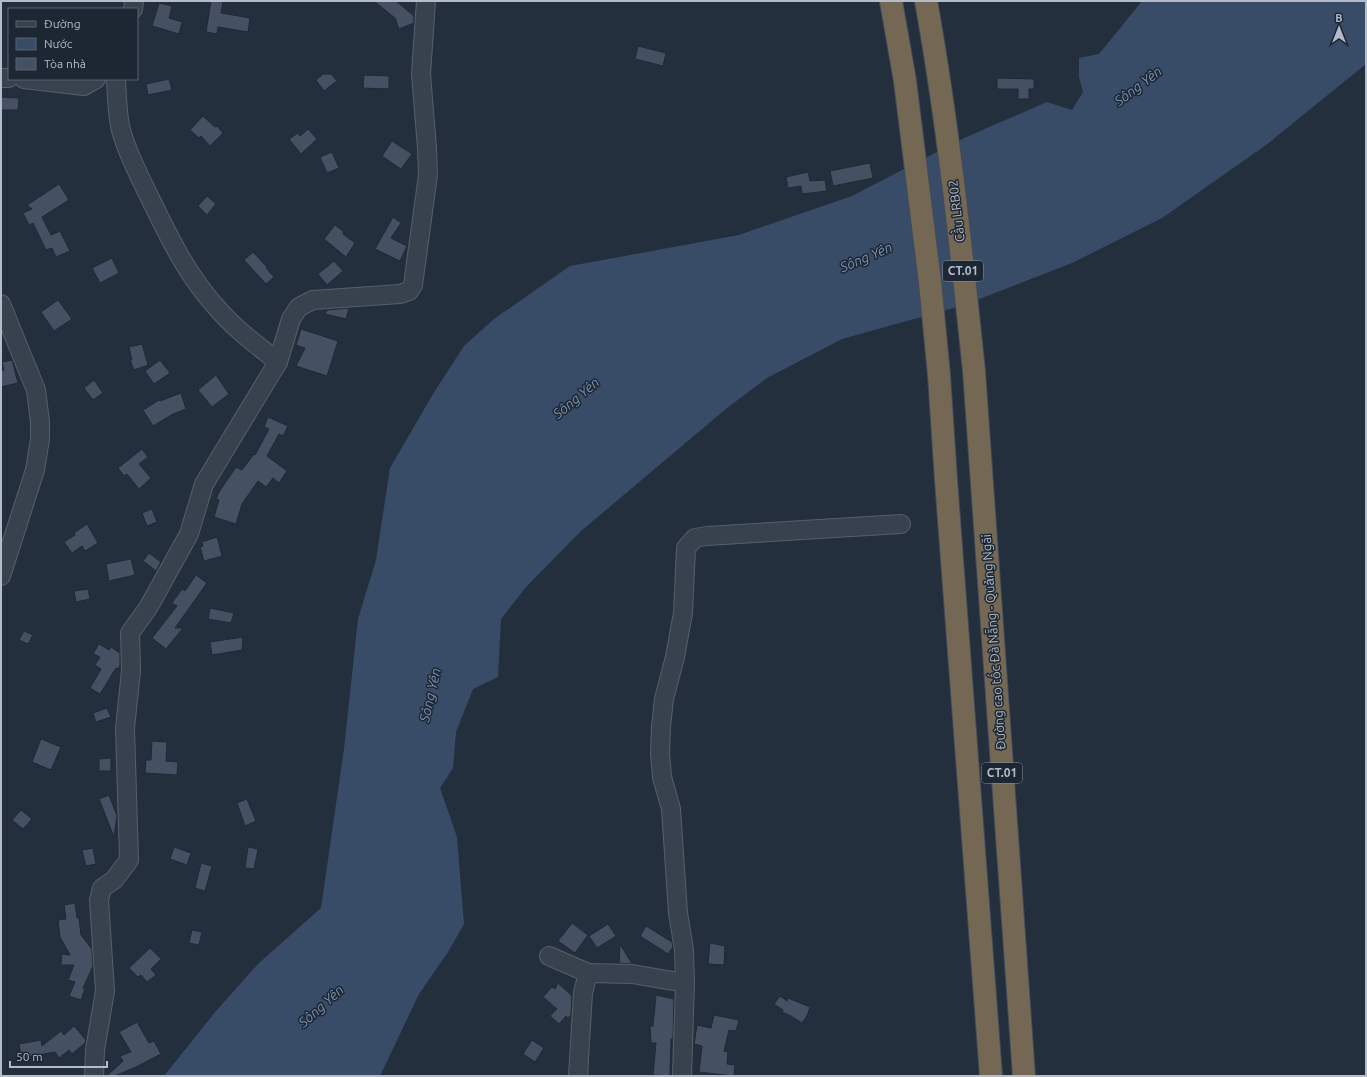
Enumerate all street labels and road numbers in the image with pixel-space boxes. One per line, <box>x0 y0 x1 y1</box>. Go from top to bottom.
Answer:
street label: Cầu LRB02 <box>943 179 967 243</box>
road number: CT.01 <box>943 261 983 281</box>
street label: Đường cao tốc Đà Nẵng - Quảng Ngãi <box>976 534 1009 751</box>
road number: CT.01 <box>982 763 1022 783</box>

